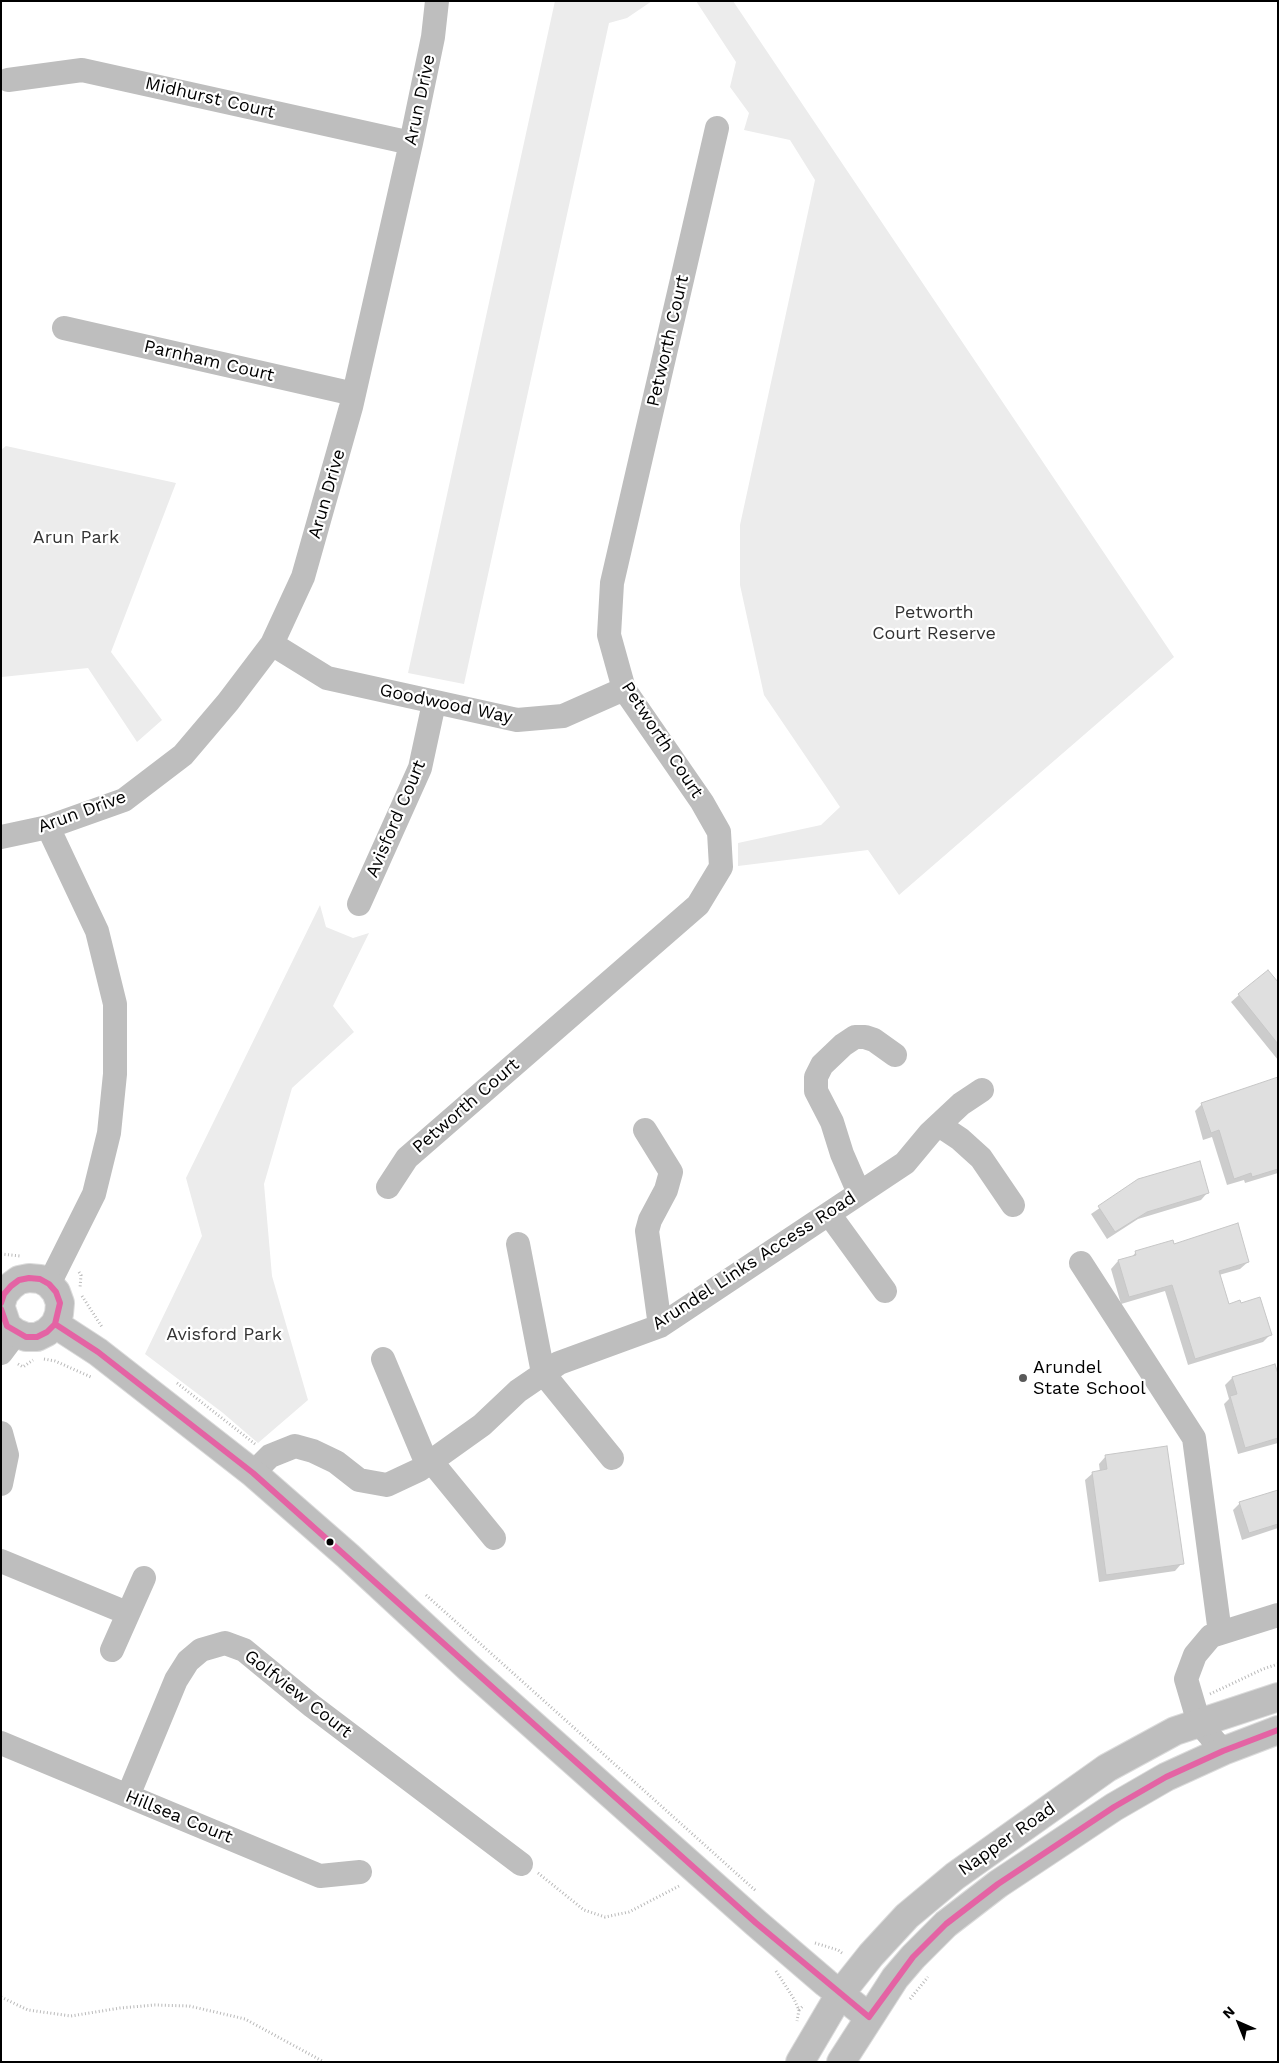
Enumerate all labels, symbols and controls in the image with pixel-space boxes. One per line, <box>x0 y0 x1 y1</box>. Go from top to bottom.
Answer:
street label: Arun Drive <box>400 53 440 147</box>
street label: Midhurst Court <box>143 73 277 123</box>
street label: Petworth Court <box>642 273 694 409</box>
street label: Parnham Court <box>142 336 276 386</box>
street label: Arun Drive <box>304 447 350 541</box>
park label: Arun Park <box>33 527 119 549</box>
park label: Petworth Court Reserve <box>872 602 996 644</box>
street label: Petworth Court <box>616 678 708 802</box>
street label: Goodwood Way <box>378 679 514 729</box>
street label: Avisford Court <box>362 757 430 881</box>
street label: Arun Drive <box>35 786 129 838</box>
street label: Petworth Court <box>408 1054 524 1158</box>
street label: Arundel Links Access Road <box>648 1187 860 1335</box>
park label: Avisford Park <box>166 1324 282 1346</box>
place label: Arundel State School <box>1033 1357 1146 1400</box>
marker: Arundel State School <box>1017 1372 1029 1384</box>
unlabelled marker <box>325 1537 335 1547</box>
street label: Golfview Court <box>240 1645 356 1743</box>
street label: Hillsea Court <box>122 1786 236 1848</box>
street label: Napper Road <box>954 1798 1060 1880</box>
north arrow <box>1214 1998 1264 2048</box>
text: N <box>1219 2003 1238 2022</box>

